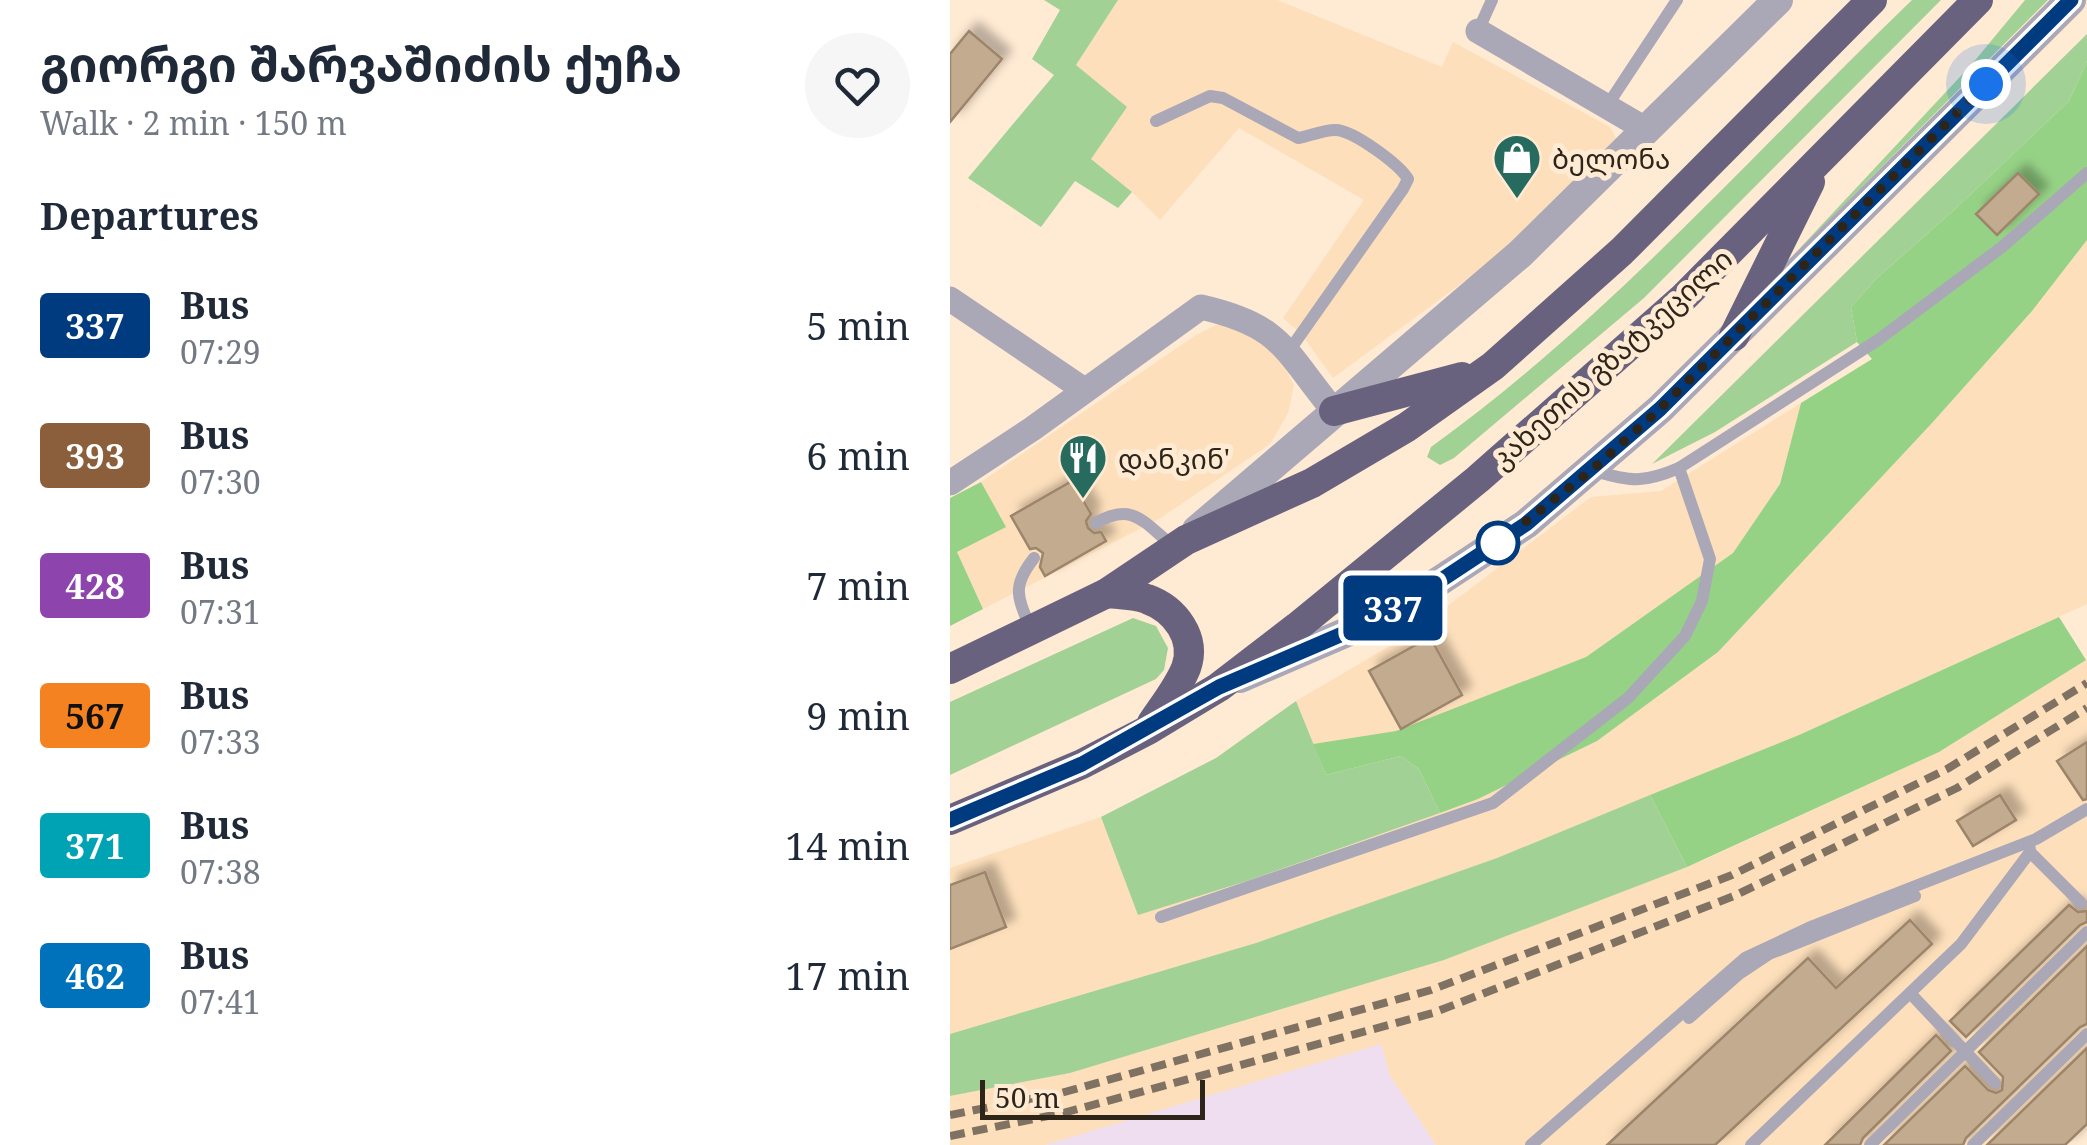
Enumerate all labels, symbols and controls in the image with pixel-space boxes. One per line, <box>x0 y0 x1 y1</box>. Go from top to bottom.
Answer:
text: გიორგი შარვაშიძის ქუჩა <box>40 31 682 96</box>
button: heart <box>805 33 910 138</box>
your location <box>1961 59 2011 109</box>
text: Walk · 2 min · 150 m <box>40 101 347 144</box>
shop icon: ბელონა <box>1491 132 1543 200</box>
place label: ბელონა <box>1552 139 1670 177</box>
text: Departures <box>40 189 259 241</box>
street label: კახეთის გზატკეცილი <box>1482 239 1740 477</box>
text: Bus <box>180 278 249 330</box>
text: 5 min <box>806 299 910 351</box>
text: 337 <box>65 302 125 349</box>
text: 07:29 <box>180 330 261 373</box>
text: Bus <box>180 408 249 460</box>
text: 6 min <box>806 429 910 481</box>
text: 393 <box>65 432 125 479</box>
restaurant icon: დანკინ' <box>1057 432 1109 500</box>
place label: დანკინ' <box>1118 439 1230 477</box>
text: 07:30 <box>180 460 261 503</box>
unlabelled marker <box>1477 522 1519 564</box>
text: Bus <box>180 538 249 590</box>
text: 7 min <box>806 559 910 611</box>
text: 428 <box>65 562 125 609</box>
line badge: 337 <box>1336 576 1450 640</box>
text: 337 <box>1363 585 1423 632</box>
text: 07:31 <box>180 590 261 633</box>
text: Bus <box>180 668 249 720</box>
text: 9 min <box>806 689 910 741</box>
text: 567 <box>65 692 125 739</box>
text: 07:33 <box>180 720 261 763</box>
text: Bus <box>180 798 249 850</box>
text: 14 min <box>785 819 910 871</box>
text: 371 <box>65 822 125 869</box>
text: 07:38 <box>180 850 261 893</box>
text: Bus <box>180 928 249 980</box>
text: 17 min <box>785 949 910 1001</box>
text: 462 <box>65 952 125 999</box>
text: 07:41 <box>180 980 261 1023</box>
scale bar <box>980 1075 1205 1120</box>
text: 50 m <box>995 1078 1060 1116</box>

